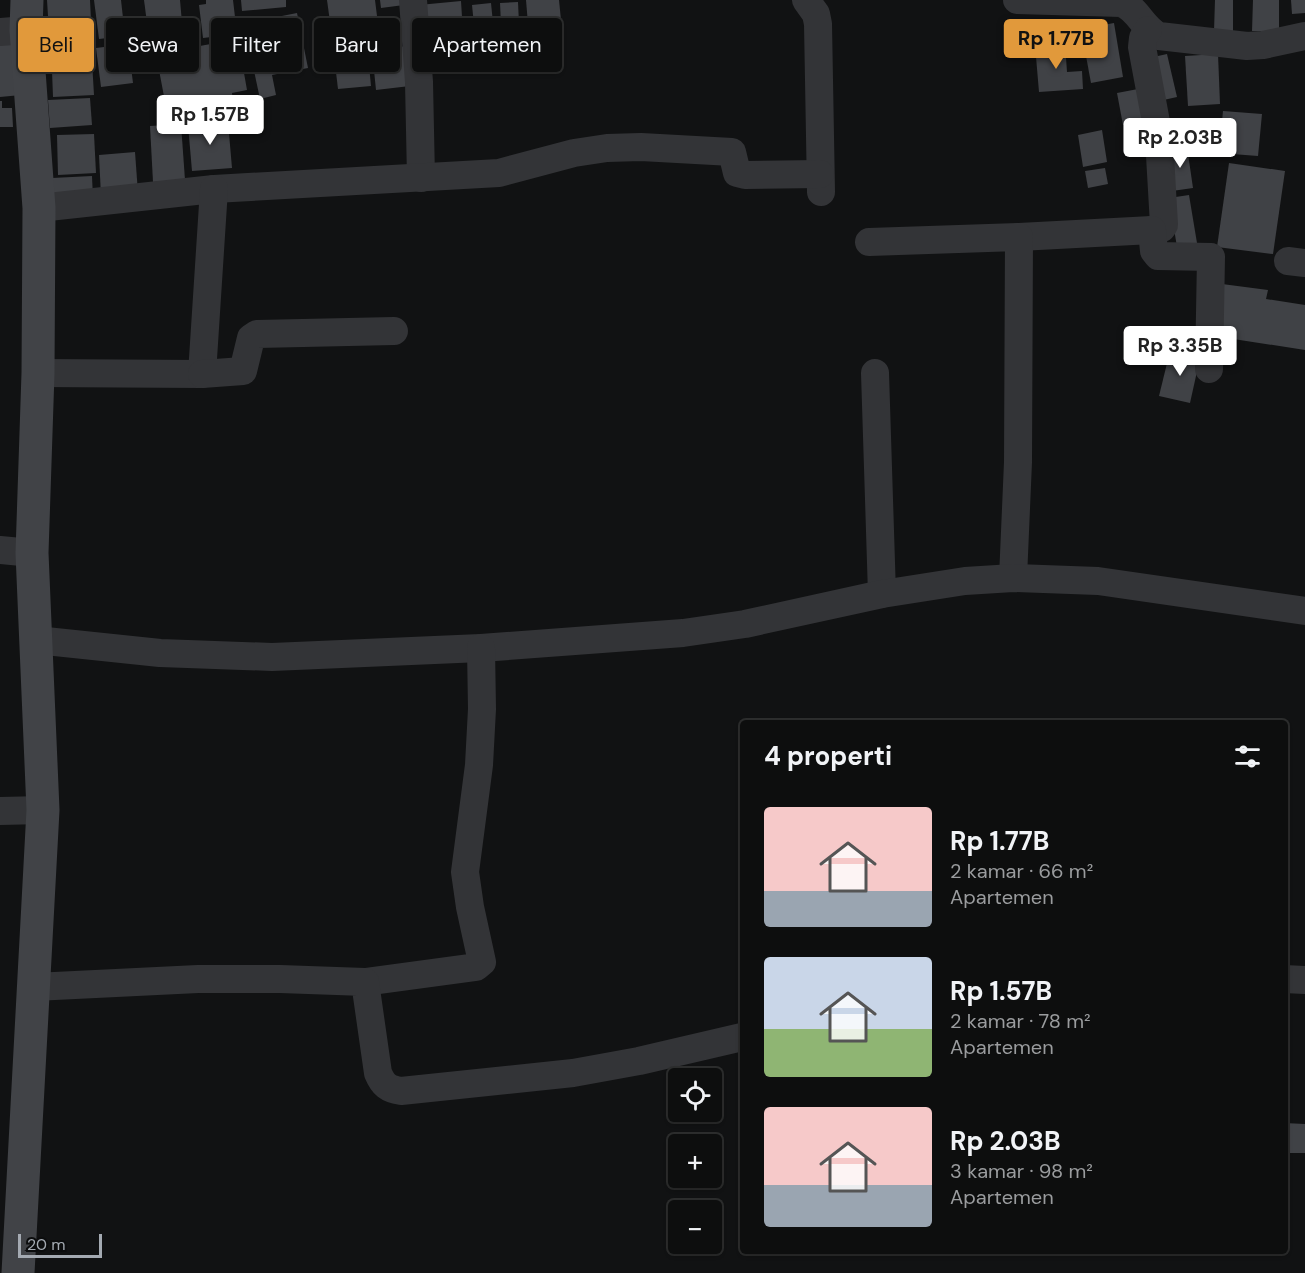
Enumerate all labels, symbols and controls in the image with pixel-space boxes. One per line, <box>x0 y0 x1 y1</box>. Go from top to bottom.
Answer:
chip: Beli <box>18 18 94 72</box>
chip: Sewa <box>106 18 199 72</box>
chip: Filter <box>211 18 302 72</box>
chip: Baru <box>314 18 400 72</box>
chip: Apartemen <box>412 18 562 72</box>
pin: Rp 1.77B <box>994 19 1118 70</box>
text: Rp 1.77B <box>1018 25 1094 51</box>
pin: Rp 1.57B <box>148 95 272 146</box>
text: Rp 1.57B <box>171 101 249 127</box>
pin: Rp 2.03B <box>1118 118 1242 169</box>
text: Rp 2.03B <box>1137 124 1223 150</box>
pin: Rp 3.35B <box>1118 326 1242 377</box>
text: Rp 3.35B <box>1138 332 1222 358</box>
text: 4 properti <box>764 739 892 773</box>
icon: filters <box>1231 740 1264 773</box>
text: Rp 1.77B <box>950 824 1049 858</box>
icon: home <box>812 831 884 903</box>
text: 2 kamar · 66 m² <box>950 858 1093 884</box>
text: Apartemen <box>950 884 1054 910</box>
text: Rp 1.57B <box>950 974 1052 1008</box>
icon: home <box>812 981 884 1053</box>
text: 2 kamar · 78 m² <box>950 1008 1091 1034</box>
text: Apartemen <box>950 1034 1054 1060</box>
map controls <box>668 1068 722 1254</box>
button: locate <box>668 1068 722 1122</box>
text: Rp 2.03B <box>950 1124 1061 1158</box>
icon: home <box>812 1131 884 1203</box>
button: + <box>668 1134 722 1188</box>
text: 3 kamar · 98 m² <box>950 1158 1093 1184</box>
text: Apartemen <box>950 1184 1054 1210</box>
button: − <box>668 1200 722 1254</box>
scale bar <box>18 1231 102 1258</box>
text: 20 m <box>27 1234 66 1255</box>

